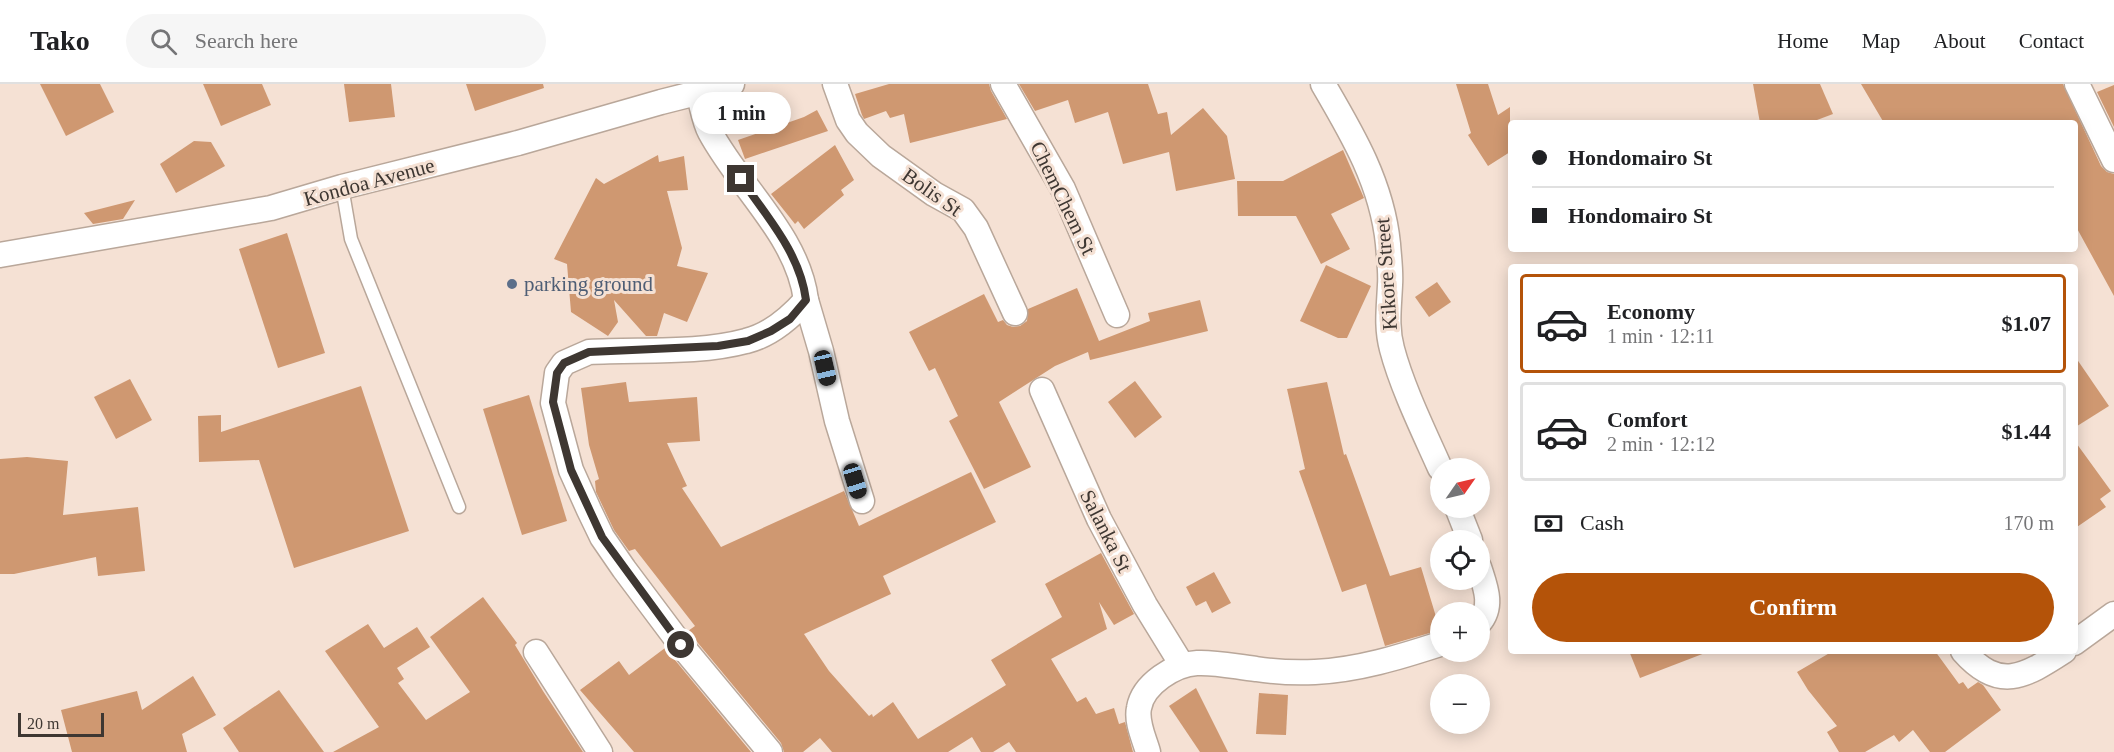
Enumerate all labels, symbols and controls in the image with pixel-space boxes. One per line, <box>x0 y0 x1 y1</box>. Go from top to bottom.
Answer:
search box <box>126 14 546 68</box>
text: Tako <box>30 25 90 56</box>
icon: search <box>147 25 180 58</box>
text: Search here <box>195 28 298 53</box>
text: Home <box>1777 29 1829 53</box>
text: Map <box>1862 29 1900 53</box>
text: About <box>1933 29 1986 53</box>
text: Contact <box>2019 29 2084 53</box>
callout: 1 min <box>692 92 790 134</box>
text: 1 min <box>717 102 766 124</box>
street label: ChemChem St <box>1025 137 1101 259</box>
text: Hondomairo St <box>1568 145 1712 170</box>
street label: Kondoa Avenue <box>301 153 437 211</box>
street label: Bolis St <box>898 163 967 221</box>
route end <box>727 165 754 192</box>
text: Hondomairo St <box>1568 203 1712 228</box>
street label: Kikore Street <box>1370 217 1402 331</box>
place label: parking ground <box>524 272 653 296</box>
marker: parking ground <box>505 277 519 291</box>
icon: car <box>1535 297 1589 351</box>
text: Economy <box>1607 299 1695 324</box>
text: $1.07 <box>2002 311 2051 336</box>
text: 1 min · 12:11 <box>1607 325 1715 347</box>
car <box>812 348 838 388</box>
icon: car <box>1535 405 1589 459</box>
text: Comfort <box>1607 407 1688 432</box>
text: $1.44 <box>2002 419 2051 444</box>
text: 2 min · 12:12 <box>1607 433 1715 455</box>
north arrow <box>1430 458 1490 518</box>
map controls <box>1430 458 1490 734</box>
car <box>841 461 869 501</box>
street label: Salanka St <box>1075 486 1137 576</box>
icon: cash <box>1532 507 1565 540</box>
text: Cash <box>1580 510 1624 535</box>
text: 170 m <box>2003 512 2054 534</box>
button: locate <box>1430 530 1490 590</box>
button: Confirm <box>1532 573 2054 642</box>
button: + <box>1430 602 1490 662</box>
route start <box>667 631 694 658</box>
button: − <box>1430 674 1490 734</box>
scale bar <box>18 710 104 738</box>
text: 20 m <box>27 715 59 732</box>

